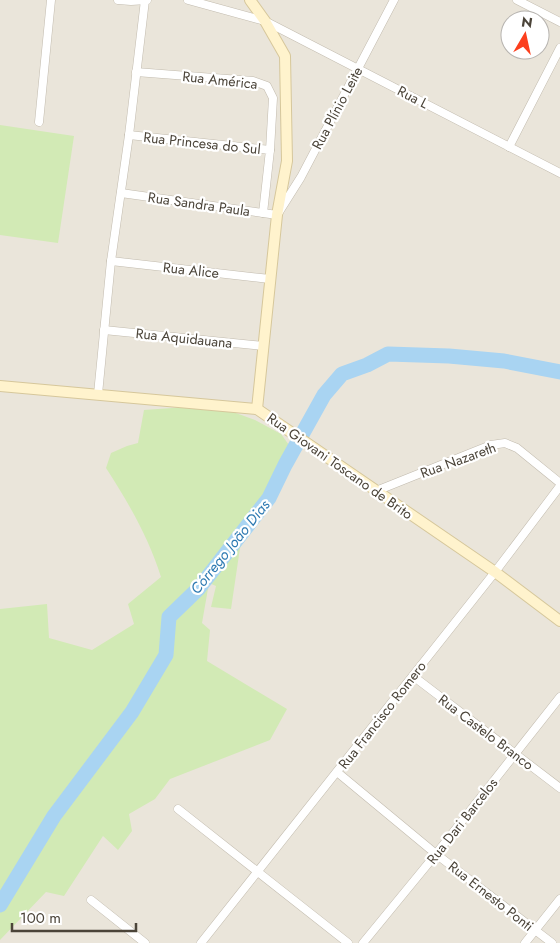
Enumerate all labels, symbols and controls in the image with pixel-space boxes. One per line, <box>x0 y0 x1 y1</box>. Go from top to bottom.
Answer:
north arrow <box>500 10 550 60</box>
text: N <box>520 11 534 33</box>
street label: Rua Plínio Leite <box>307 63 367 153</box>
street label: Rua América <box>181 66 259 94</box>
street label: Rua L <box>394 81 433 114</box>
street label: Rua Princesa do Sul <box>142 127 262 159</box>
street label: Rua Sandra Paula <box>147 187 251 221</box>
street label: Rua Alice <box>162 257 220 283</box>
street label: Rua Aquidauana <box>135 323 233 353</box>
street label: Rua Giovani Toscano de Brito <box>263 408 417 524</box>
street label: Rua Nazareth <box>417 437 499 483</box>
water label: Córrego João Dias <box>185 495 275 599</box>
street label: Rua Francisco Romero <box>333 657 431 773</box>
street label: Rua Castelo Branco <box>434 689 538 775</box>
street label: Rua Dari Barcelos <box>422 773 502 868</box>
street label: Rua Ernesto Ponti <box>444 856 538 936</box>
scale bar <box>12 900 136 932</box>
text: 100 m <box>20 907 61 929</box>

